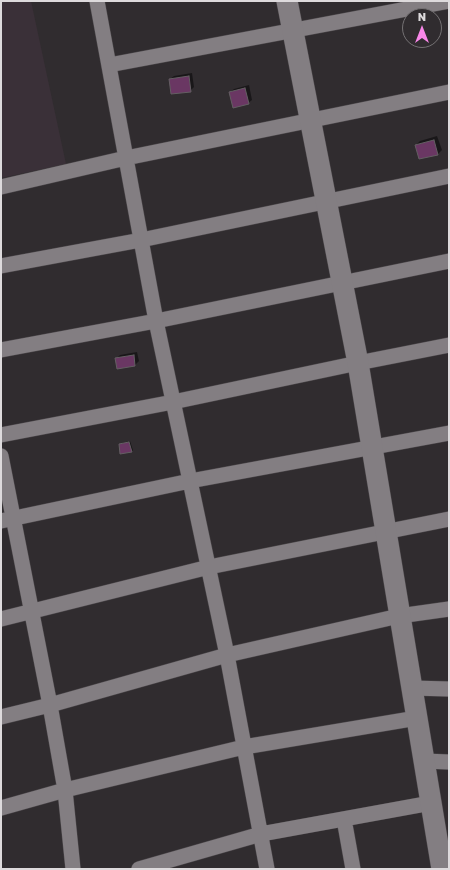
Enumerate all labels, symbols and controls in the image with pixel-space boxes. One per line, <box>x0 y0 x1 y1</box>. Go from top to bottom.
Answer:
north arrow <box>402 8 442 48</box>
text: N <box>418 10 426 23</box>

